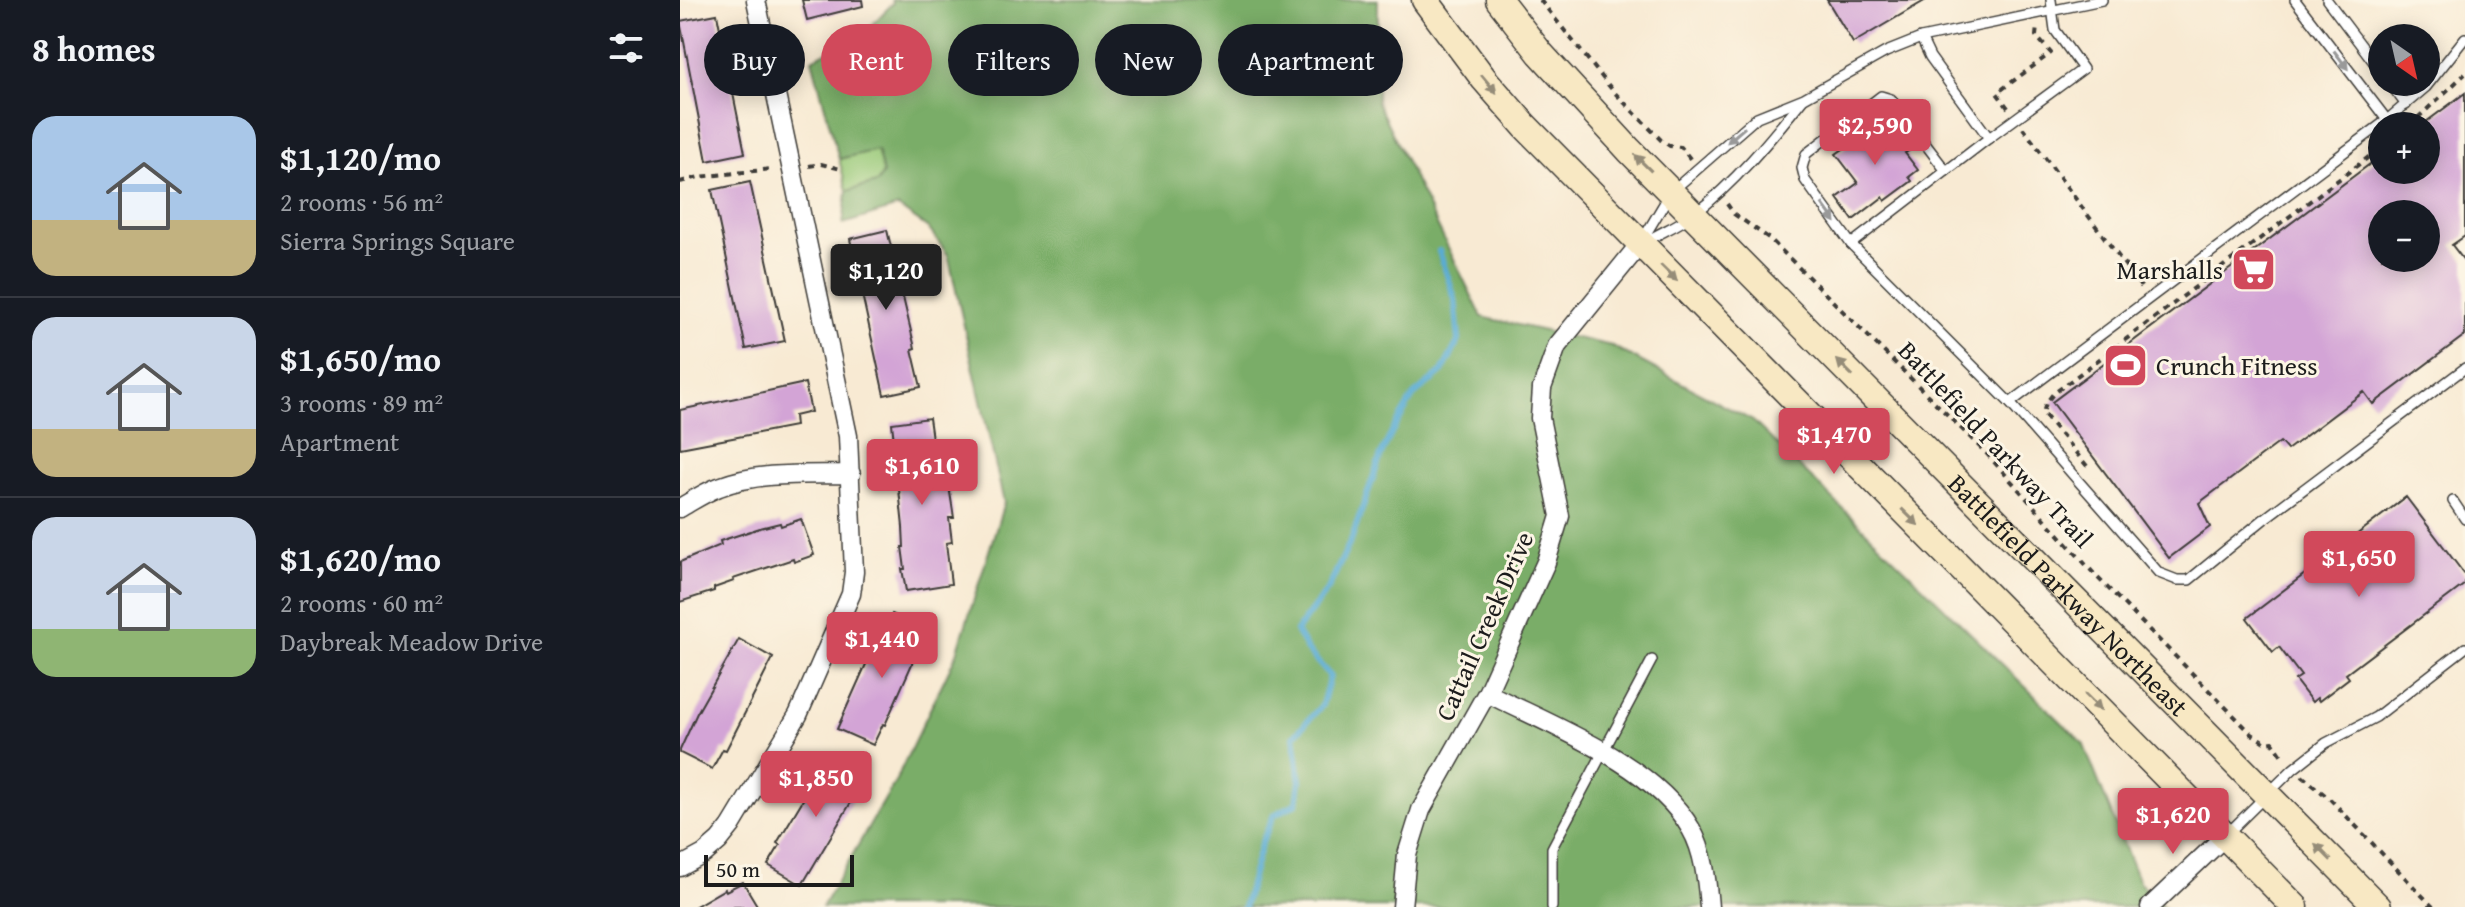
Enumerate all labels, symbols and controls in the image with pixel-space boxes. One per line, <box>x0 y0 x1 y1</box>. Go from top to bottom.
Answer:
text: 8 homes <box>32 24 156 73</box>
chip: Buy <box>704 24 805 96</box>
chip: Rent <box>821 24 932 96</box>
chip: Filters <box>948 24 1079 96</box>
chip: New <box>1095 24 1202 96</box>
chip: Apartment <box>1218 24 1403 96</box>
north arrow <box>2368 24 2440 96</box>
map controls <box>2368 24 2440 272</box>
icon: filters <box>604 26 648 70</box>
one-way arrow <box>2333 50 2349 70</box>
one-way arrow <box>1480 74 1497 94</box>
pin: $2,590 <box>1810 99 1940 167</box>
text: $2,590 <box>1838 105 1912 144</box>
button: + <box>2368 112 2440 184</box>
one-way arrow <box>1727 126 1747 143</box>
text: $1,120/mo <box>280 133 441 182</box>
icon: home <box>96 148 192 244</box>
one-way arrow <box>1634 154 1653 173</box>
text: 2 rooms · 56 m² <box>280 182 443 221</box>
button: − <box>2368 200 2440 272</box>
one-way arrow <box>1821 202 1836 223</box>
text: Sierra Springs Square <box>280 221 515 260</box>
pin: $1,120 <box>821 244 951 312</box>
supermarket icon: Marshalls <box>2230 245 2278 293</box>
text: $1,120 <box>849 250 923 289</box>
place label: Marshalls <box>2117 250 2223 289</box>
one-way arrow <box>1659 263 1677 282</box>
street label: Battlefield Parkway Trail <box>1889 332 2103 556</box>
text: $1,650/mo <box>280 334 441 383</box>
sports icon: Crunch Fitness <box>2101 341 2149 389</box>
place label: Crunch Fitness <box>2156 346 2318 385</box>
icon: home <box>96 349 192 445</box>
one-way arrow <box>1836 359 1855 378</box>
text: 3 rooms · 89 m² <box>280 383 443 422</box>
pin: $1,470 <box>1769 408 1899 476</box>
text: $1,470 <box>1797 414 1871 453</box>
text: Apartment <box>280 422 399 461</box>
pin: $1,610 <box>857 439 987 507</box>
text: $1,610 <box>885 445 959 484</box>
street label: Battlefield Parkway Northeast <box>1940 464 2198 725</box>
one-way arrow <box>1900 507 1919 526</box>
street label: Cattail Creek Drive <box>1425 525 1543 727</box>
pin: $1,650 <box>2294 531 2424 599</box>
text: $1,620/mo <box>280 534 441 583</box>
text: $1,650 <box>2322 537 2396 576</box>
icon: home <box>96 549 192 645</box>
text: 2 rooms · 60 m² <box>280 583 443 622</box>
pin: $1,440 <box>817 612 947 680</box>
text: $1,440 <box>845 618 919 657</box>
text: Daybreak Meadow Drive <box>280 622 543 661</box>
one-way arrow <box>2083 692 2102 711</box>
pin: $1,850 <box>751 751 881 819</box>
text: $1,850 <box>779 757 853 796</box>
pin: $1,620 <box>2108 788 2238 856</box>
text: $1,620 <box>2136 794 2210 833</box>
one-way arrow <box>2314 842 2332 861</box>
scale bar <box>704 851 854 887</box>
text: 50 m <box>716 853 760 885</box>

